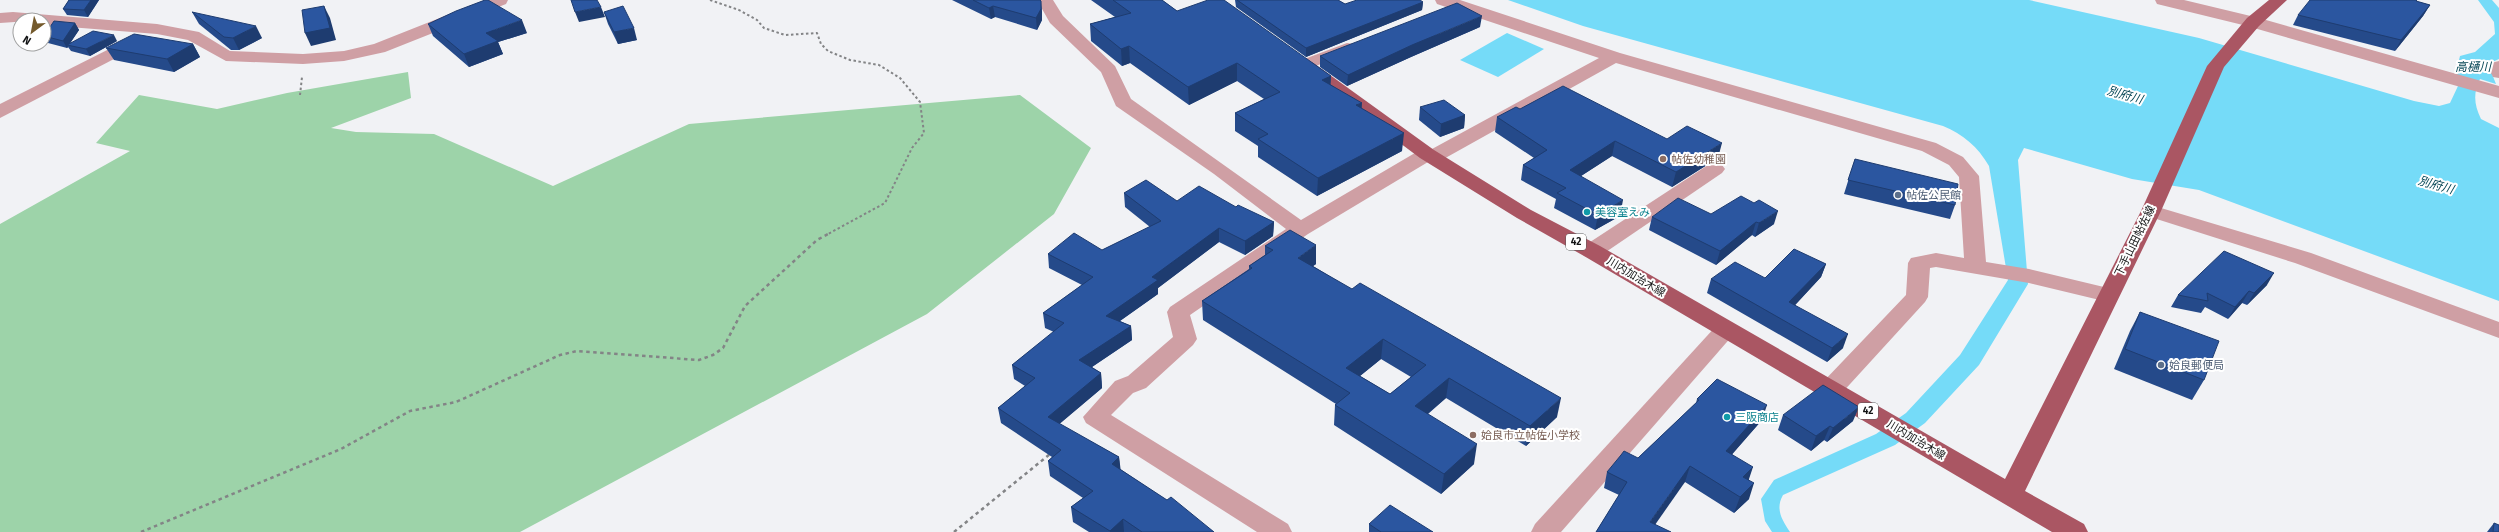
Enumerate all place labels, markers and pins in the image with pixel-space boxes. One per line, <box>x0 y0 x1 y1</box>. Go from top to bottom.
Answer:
place label: 帖佐幼稚園 <box>1671 153 1726 166</box>
marker: 帖佐幼稚園 <box>1658 154 1668 164</box>
place label: 帖佐公民館 <box>1906 189 1961 202</box>
marker: 帖佐公民館 <box>1893 190 1903 200</box>
place label: 美容室えみ <box>1595 206 1650 219</box>
marker: 美容室えみ <box>1582 207 1592 217</box>
place label: 姶良郵便局 <box>2169 359 2224 372</box>
marker: 姶良郵便局 <box>2156 360 2166 370</box>
place label: 三阪商店 <box>1735 411 1779 424</box>
marker: 三阪商店 <box>1722 412 1732 422</box>
place label: 姶良市立帖佐小学校 <box>1481 429 1580 442</box>
marker: 姶良市立帖佐小学校 <box>1468 430 1478 440</box>

